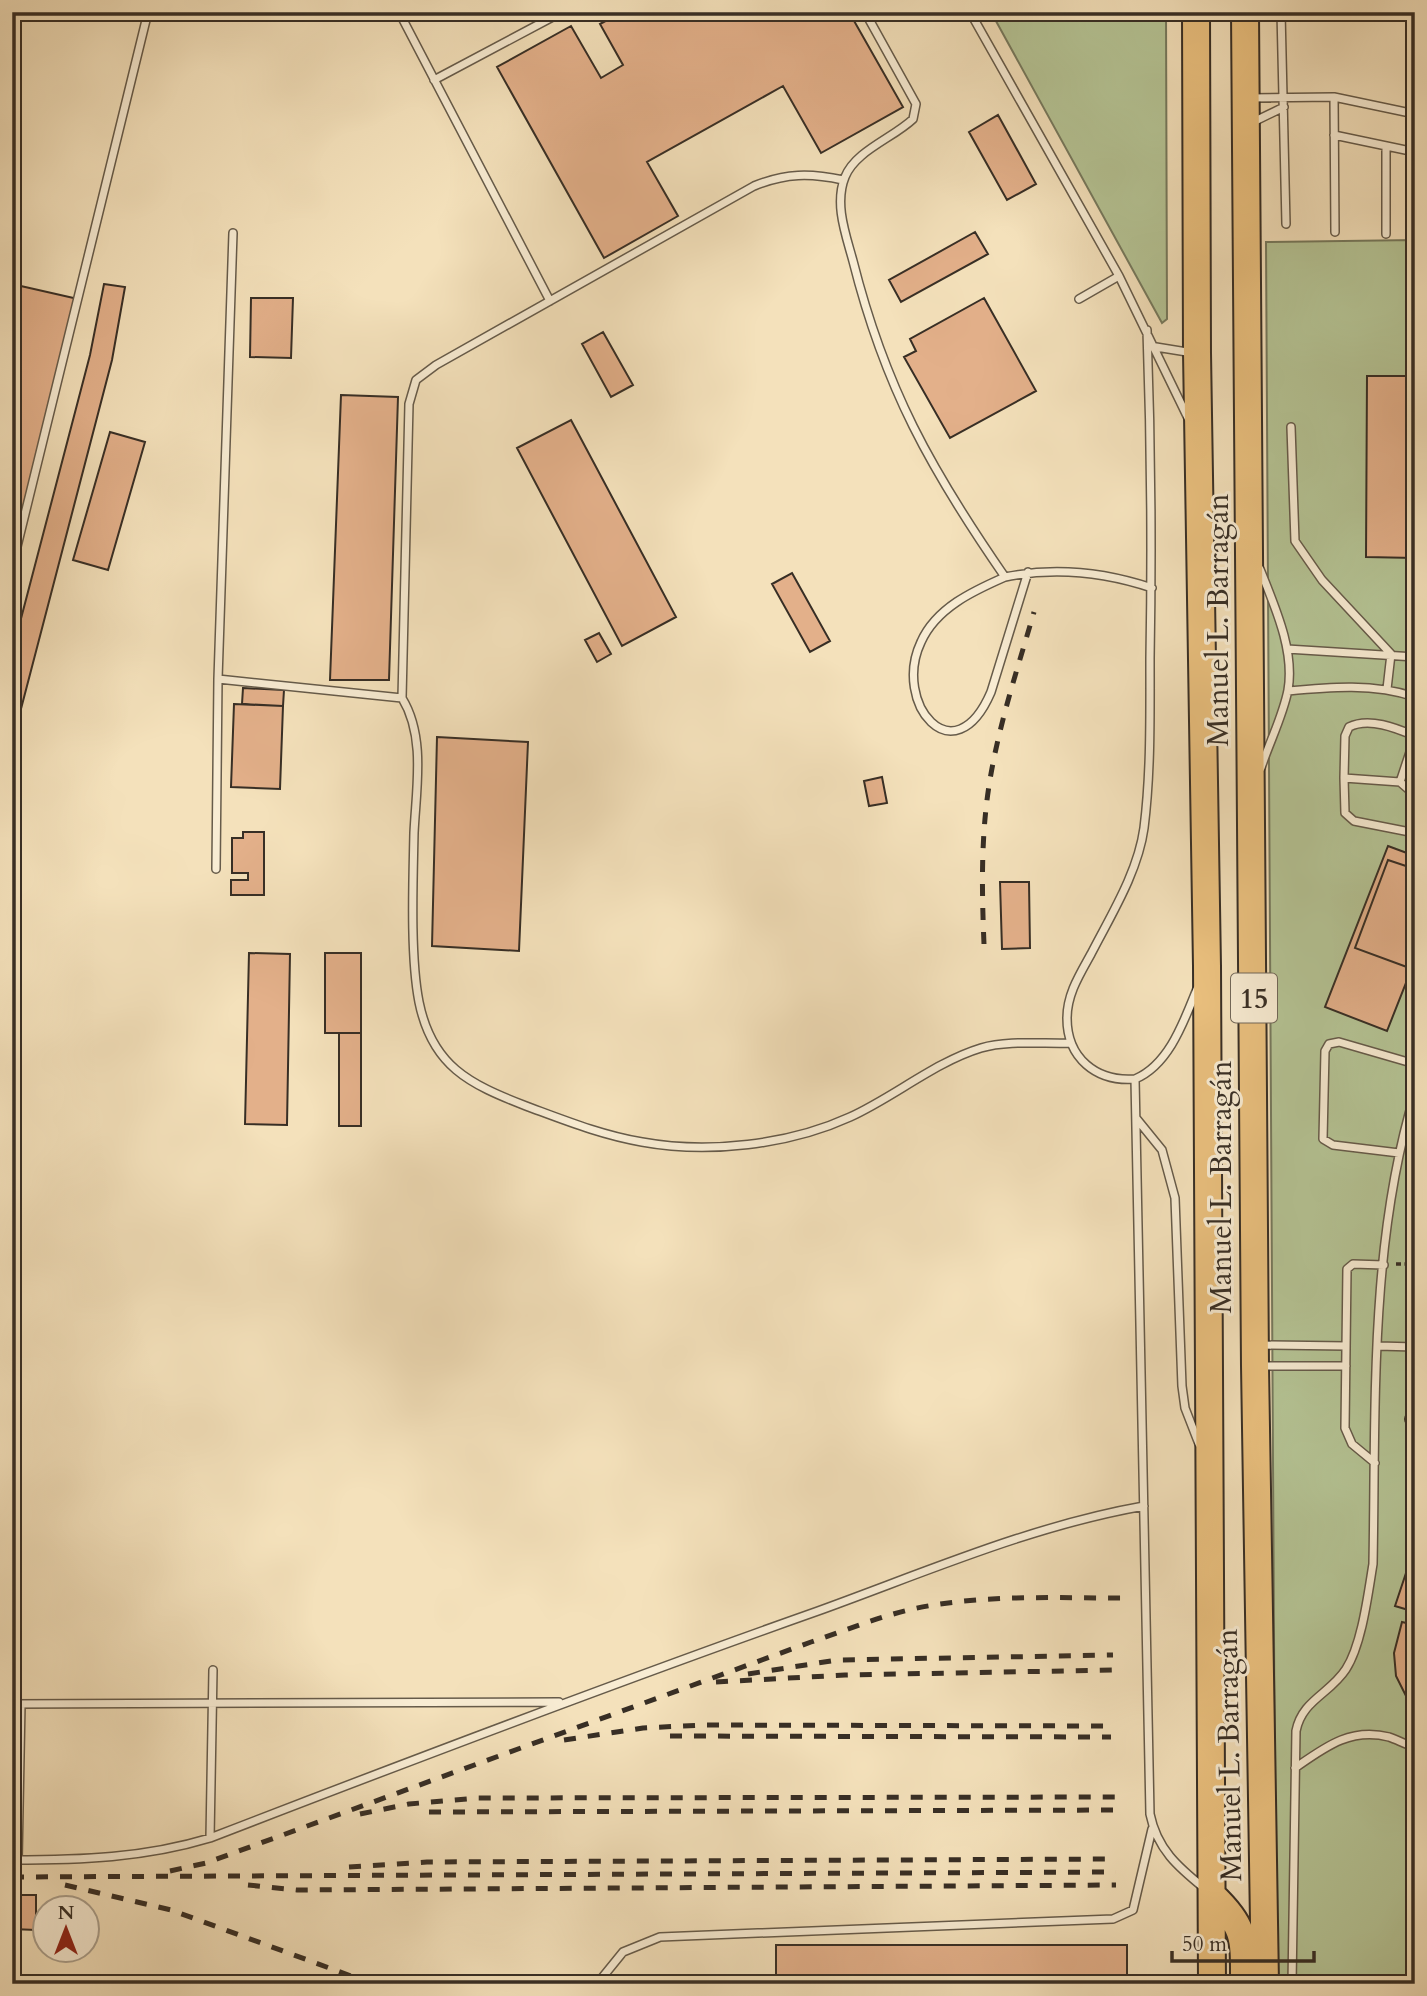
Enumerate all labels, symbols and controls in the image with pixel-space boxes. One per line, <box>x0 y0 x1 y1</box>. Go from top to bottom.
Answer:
street label: Manuel L. Barragán <box>1198 494 1239 746</box>
road number: 15 <box>1231 974 1277 1023</box>
street label: Manuel L. Barragán <box>1201 1061 1242 1313</box>
street label: Manuel L. Barragán <box>1207 1628 1252 1882</box>
north arrow <box>32 1895 102 1965</box>
text: N <box>58 1900 75 1926</box>
scale bar <box>1172 1919 1313 1963</box>
text: 50 m <box>1182 1930 1227 1959</box>

